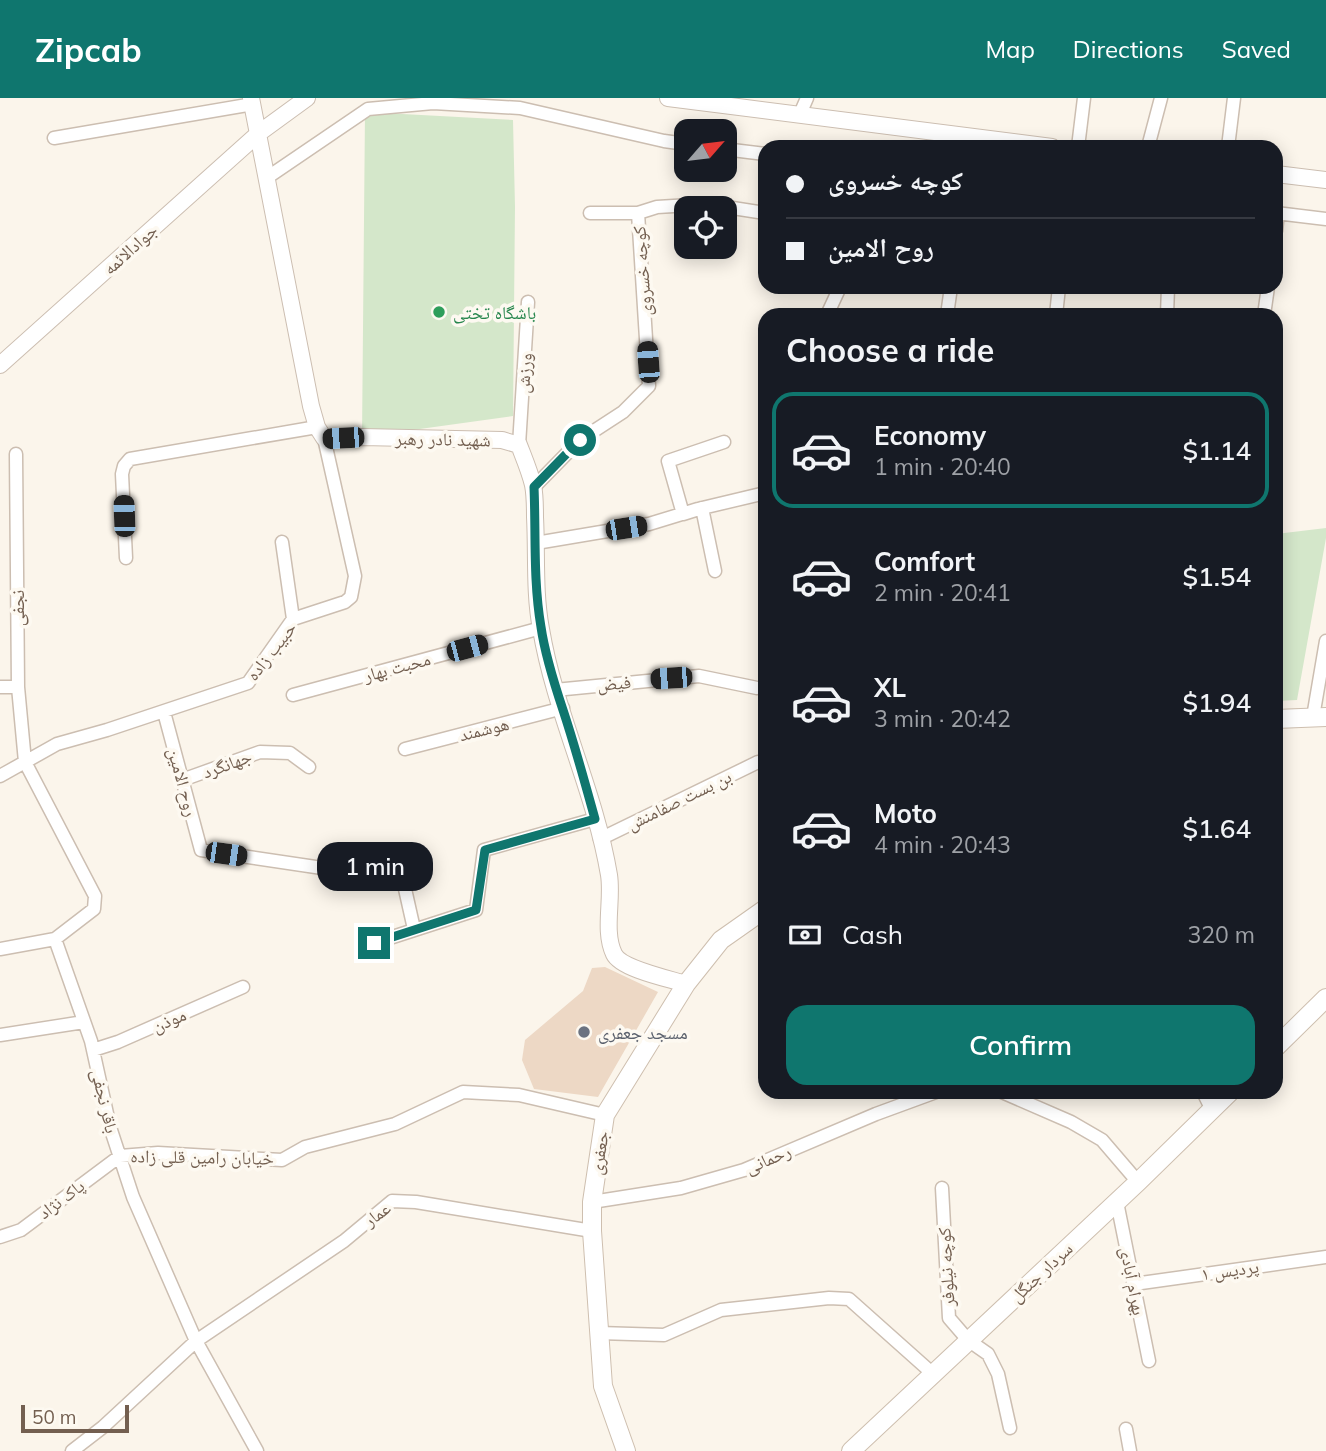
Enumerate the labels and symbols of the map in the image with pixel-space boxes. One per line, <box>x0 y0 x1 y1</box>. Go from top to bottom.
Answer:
north arrow <box>674 119 737 182</box>
street label: جوادالائمه <box>98 218 162 280</box>
street label: کوچه خسروی <box>627 225 657 317</box>
place label: باشگاه تختی <box>453 301 536 324</box>
marker: باشگاه تختی <box>431 304 447 320</box>
car <box>637 340 660 384</box>
street label: ورزش <box>511 352 537 394</box>
route start <box>564 424 596 456</box>
car <box>322 426 365 450</box>
street label: شهید نادر رهبر <box>394 427 491 451</box>
car <box>113 495 136 537</box>
car <box>604 514 649 542</box>
street label: نجفی <box>6 590 29 626</box>
street label: حبیب زاده <box>241 617 301 685</box>
car <box>444 632 491 664</box>
street label: محبت بهار <box>360 647 433 687</box>
car <box>650 666 693 690</box>
street label: فیض <box>596 670 632 696</box>
street label: هوشمند <box>457 712 511 746</box>
street label: روح الامین <box>162 745 203 819</box>
street label: جهانگرد <box>199 745 255 783</box>
street label: بن بست صفامنش <box>623 765 735 835</box>
car <box>204 841 249 867</box>
callout: 1 min <box>316 842 432 890</box>
route end <box>358 927 390 959</box>
street label: موذن <box>149 1003 189 1037</box>
place label: مسجد جعفری <box>598 1021 688 1044</box>
marker: مسجد جعفری <box>576 1024 592 1040</box>
street label: باقر نجفی <box>86 1067 124 1135</box>
street label: جعفری <box>584 1129 614 1177</box>
street label: رحمانی <box>742 1139 794 1179</box>
street label: خیابان رامین قلی زاده <box>130 1144 274 1170</box>
street label: پاک نژاد <box>33 1174 89 1224</box>
street label: عمار <box>358 1196 395 1232</box>
street label: کوچه نیلوفر <box>932 1226 960 1308</box>
street label: سردار جنگل <box>1005 1237 1077 1307</box>
street label: بهرام آبادی <box>1114 1245 1151 1317</box>
street label: پردیس ۱ <box>1200 1255 1260 1286</box>
scale bar <box>21 1402 130 1434</box>

